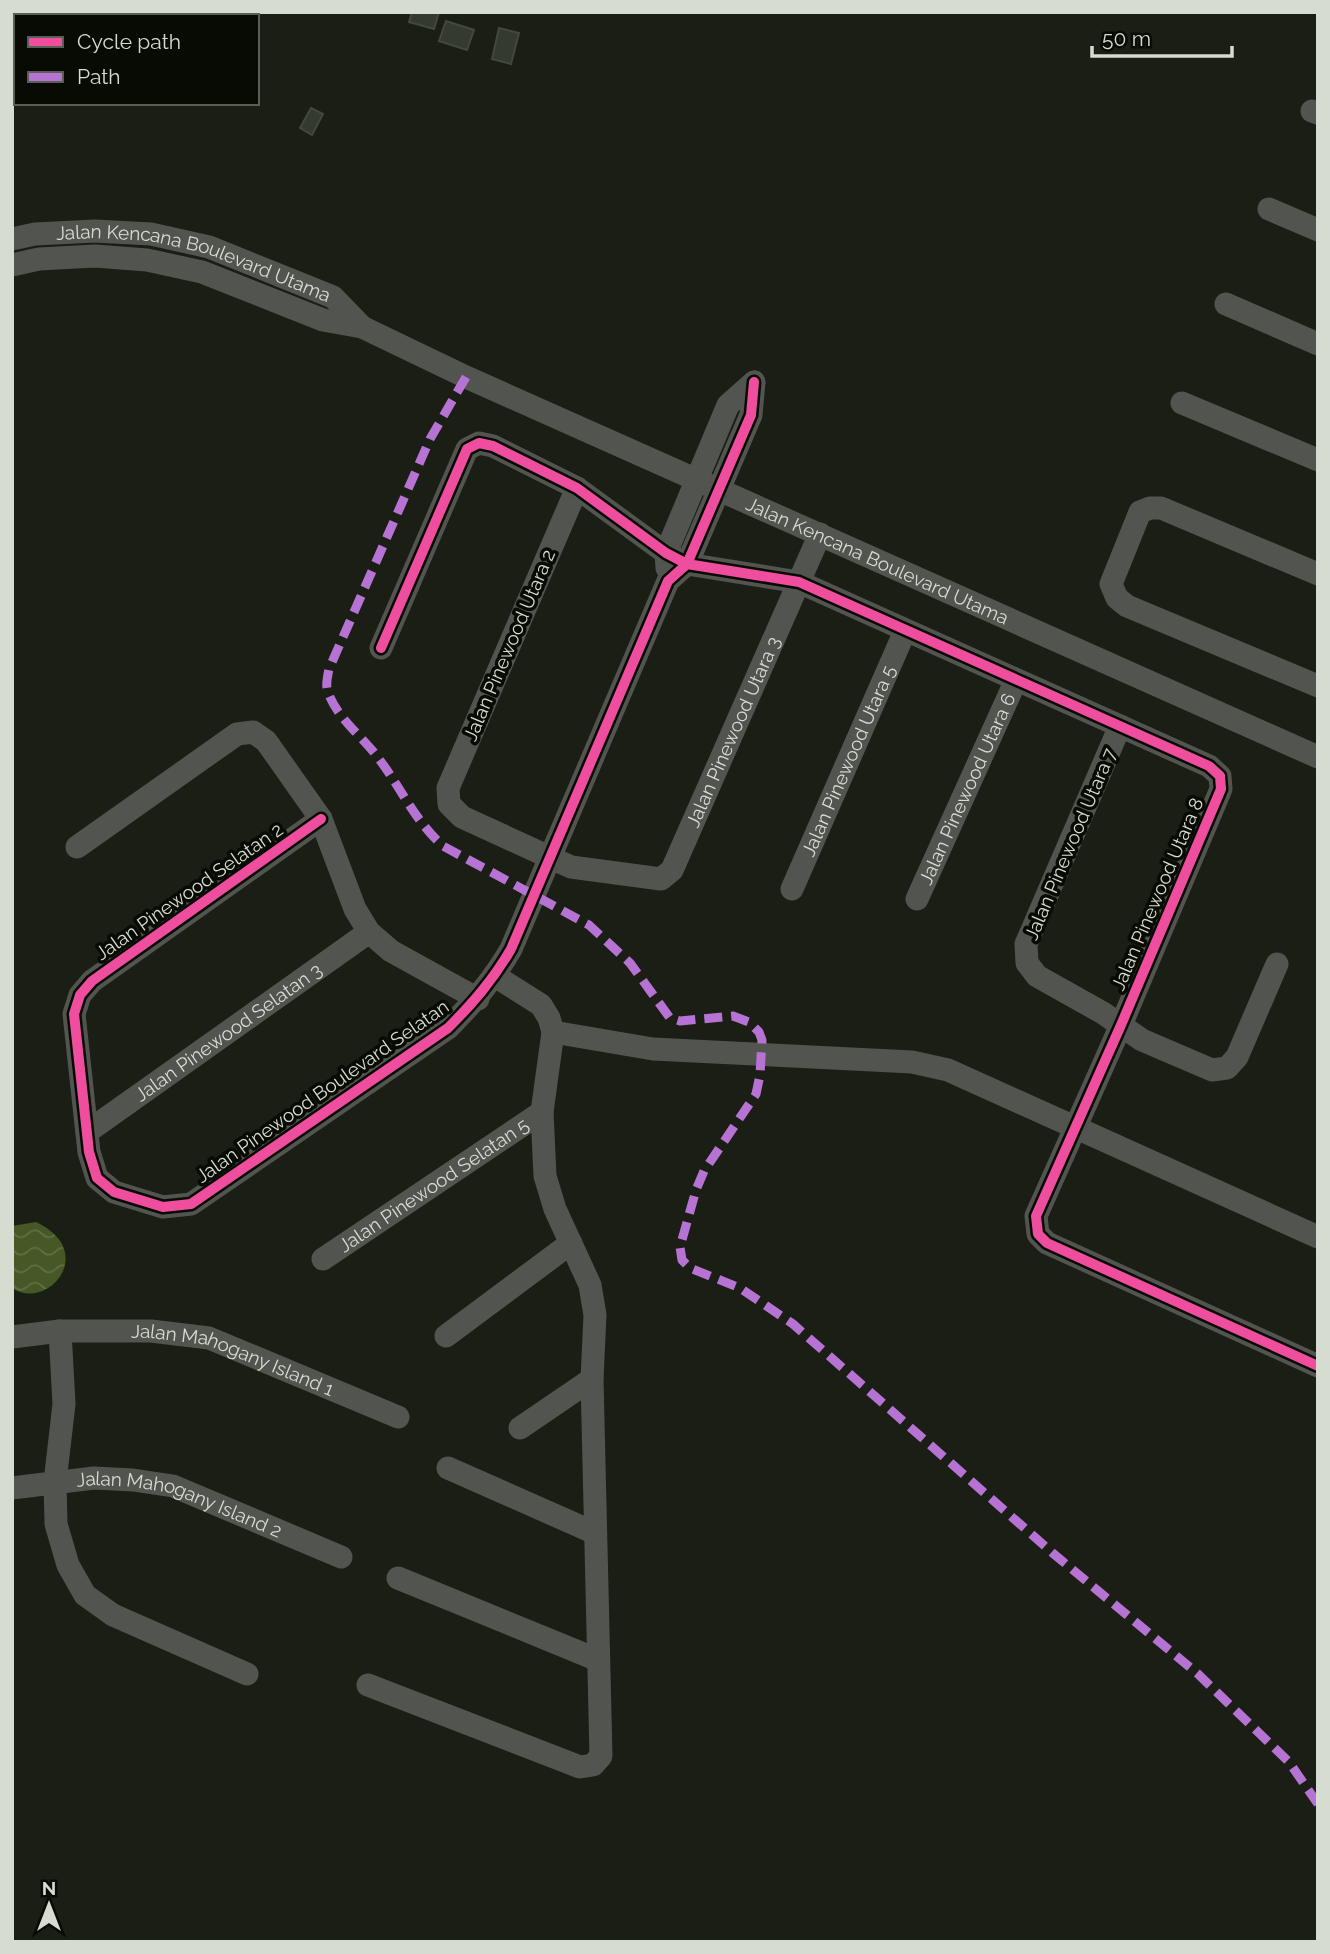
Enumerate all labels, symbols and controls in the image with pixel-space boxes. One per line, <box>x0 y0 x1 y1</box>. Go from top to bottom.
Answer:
legend <box>14 14 259 105</box>
scale bar <box>1092 14 1232 58</box>
text: 50 m <box>1102 26 1151 51</box>
text: Cycle path <box>77 29 181 54</box>
text: Path <box>77 64 121 89</box>
street label: Jalan Kencana Boulevard Utama <box>55 220 334 306</box>
street label: Jalan Kencana Boulevard Utama <box>743 492 1012 629</box>
street label: Jalan Pinewood Utara 2 <box>459 546 559 744</box>
street label: Jalan Pinewood Utara 3 <box>681 633 785 831</box>
street label: Jalan Pinewood Utara 5 <box>797 662 900 860</box>
street label: Jalan Pinewood Utara 6 <box>914 690 1020 888</box>
street label: Jalan Pinewood Utara 7 <box>1020 745 1120 943</box>
street label: Jalan Pinewood Utara 8 <box>1106 794 1208 994</box>
street label: Jalan Pinewood Selatan 2 <box>91 818 287 964</box>
street label: Jalan Pinewood Selatan 3 <box>130 958 326 1106</box>
street label: Jalan Pinewood Boulevard Selatan <box>191 995 453 1187</box>
street label: Jalan Pinewood Selatan 5 <box>334 1113 533 1257</box>
street label: Jalan Mahogany Island 1 <box>131 1320 338 1400</box>
street label: Jalan Mahogany Island 2 <box>75 1467 285 1542</box>
north arrow <box>14 1870 84 1940</box>
text: N <box>42 1877 56 1899</box>

